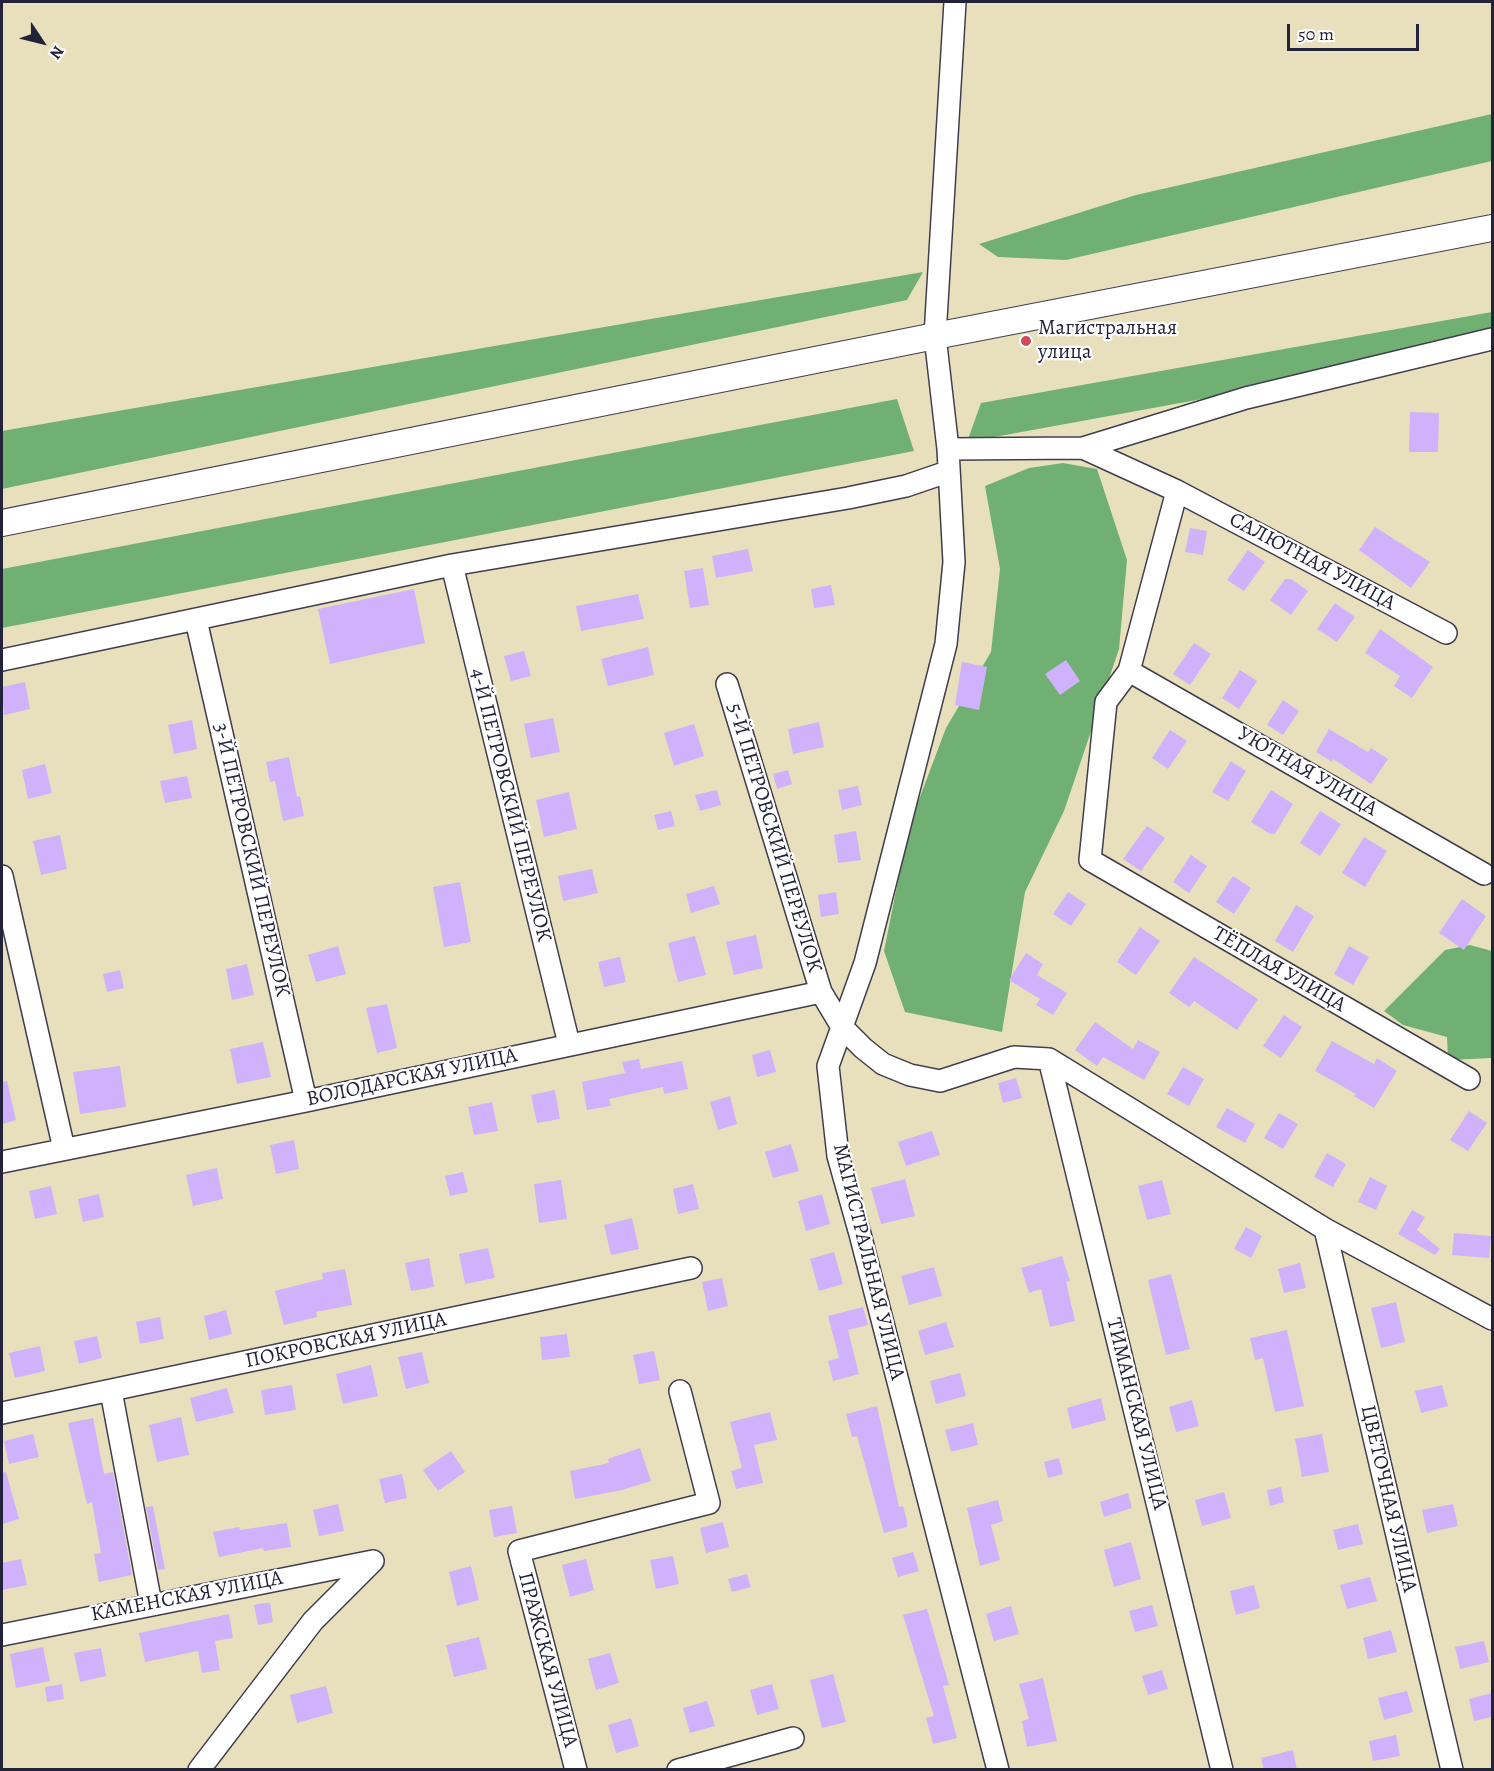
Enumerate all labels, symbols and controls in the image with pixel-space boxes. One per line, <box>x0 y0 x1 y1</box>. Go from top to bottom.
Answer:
north arrow <box>12 12 72 72</box>
scale bar <box>1290 12 1422 50</box>
text: 50 m <box>1298 22 1334 46</box>
text: N <box>44 41 69 63</box>
place label: Магистральная улица <box>1038 316 1177 366</box>
marker: Магистральная улица <box>1019 334 1033 348</box>
street label: САЛЮТНАЯ УЛИЦА <box>1225 508 1399 616</box>
street label: 4-Й ПЕТРОВСКИЙ ПЕРЕУЛОК <box>464 666 556 944</box>
street label: 5-Й ПЕТРОВСКИЙ ПЕРЕУЛОК <box>721 700 827 976</box>
street label: 3-Й ПЕТРОВСКИЙ ПЕРЕУЛОК <box>207 721 295 999</box>
street label: УЮТНАЯ УЛИЦА <box>1233 722 1381 822</box>
street label: ТЁПЛАЯ УЛИЦА <box>1208 922 1350 1018</box>
street label: ВОЛОДАРСКАЯ УЛИЦА <box>304 1043 520 1113</box>
street label: МАГИСТРАЛЬНАЯ УЛИЦА <box>826 1141 910 1383</box>
street label: ПОКРОВСКАЯ УЛИЦА <box>243 1307 449 1375</box>
street label: ТИМАНСКАЯ УЛИЦА <box>1100 1316 1172 1512</box>
street label: ЦВЕТОЧНАЯ УЛИЦА <box>1354 1403 1422 1595</box>
street label: КАМЕНСКАЯ УЛИЦА <box>89 1566 285 1628</box>
street label: ПРАЖСКАЯ УЛИЦА <box>512 1570 582 1750</box>

